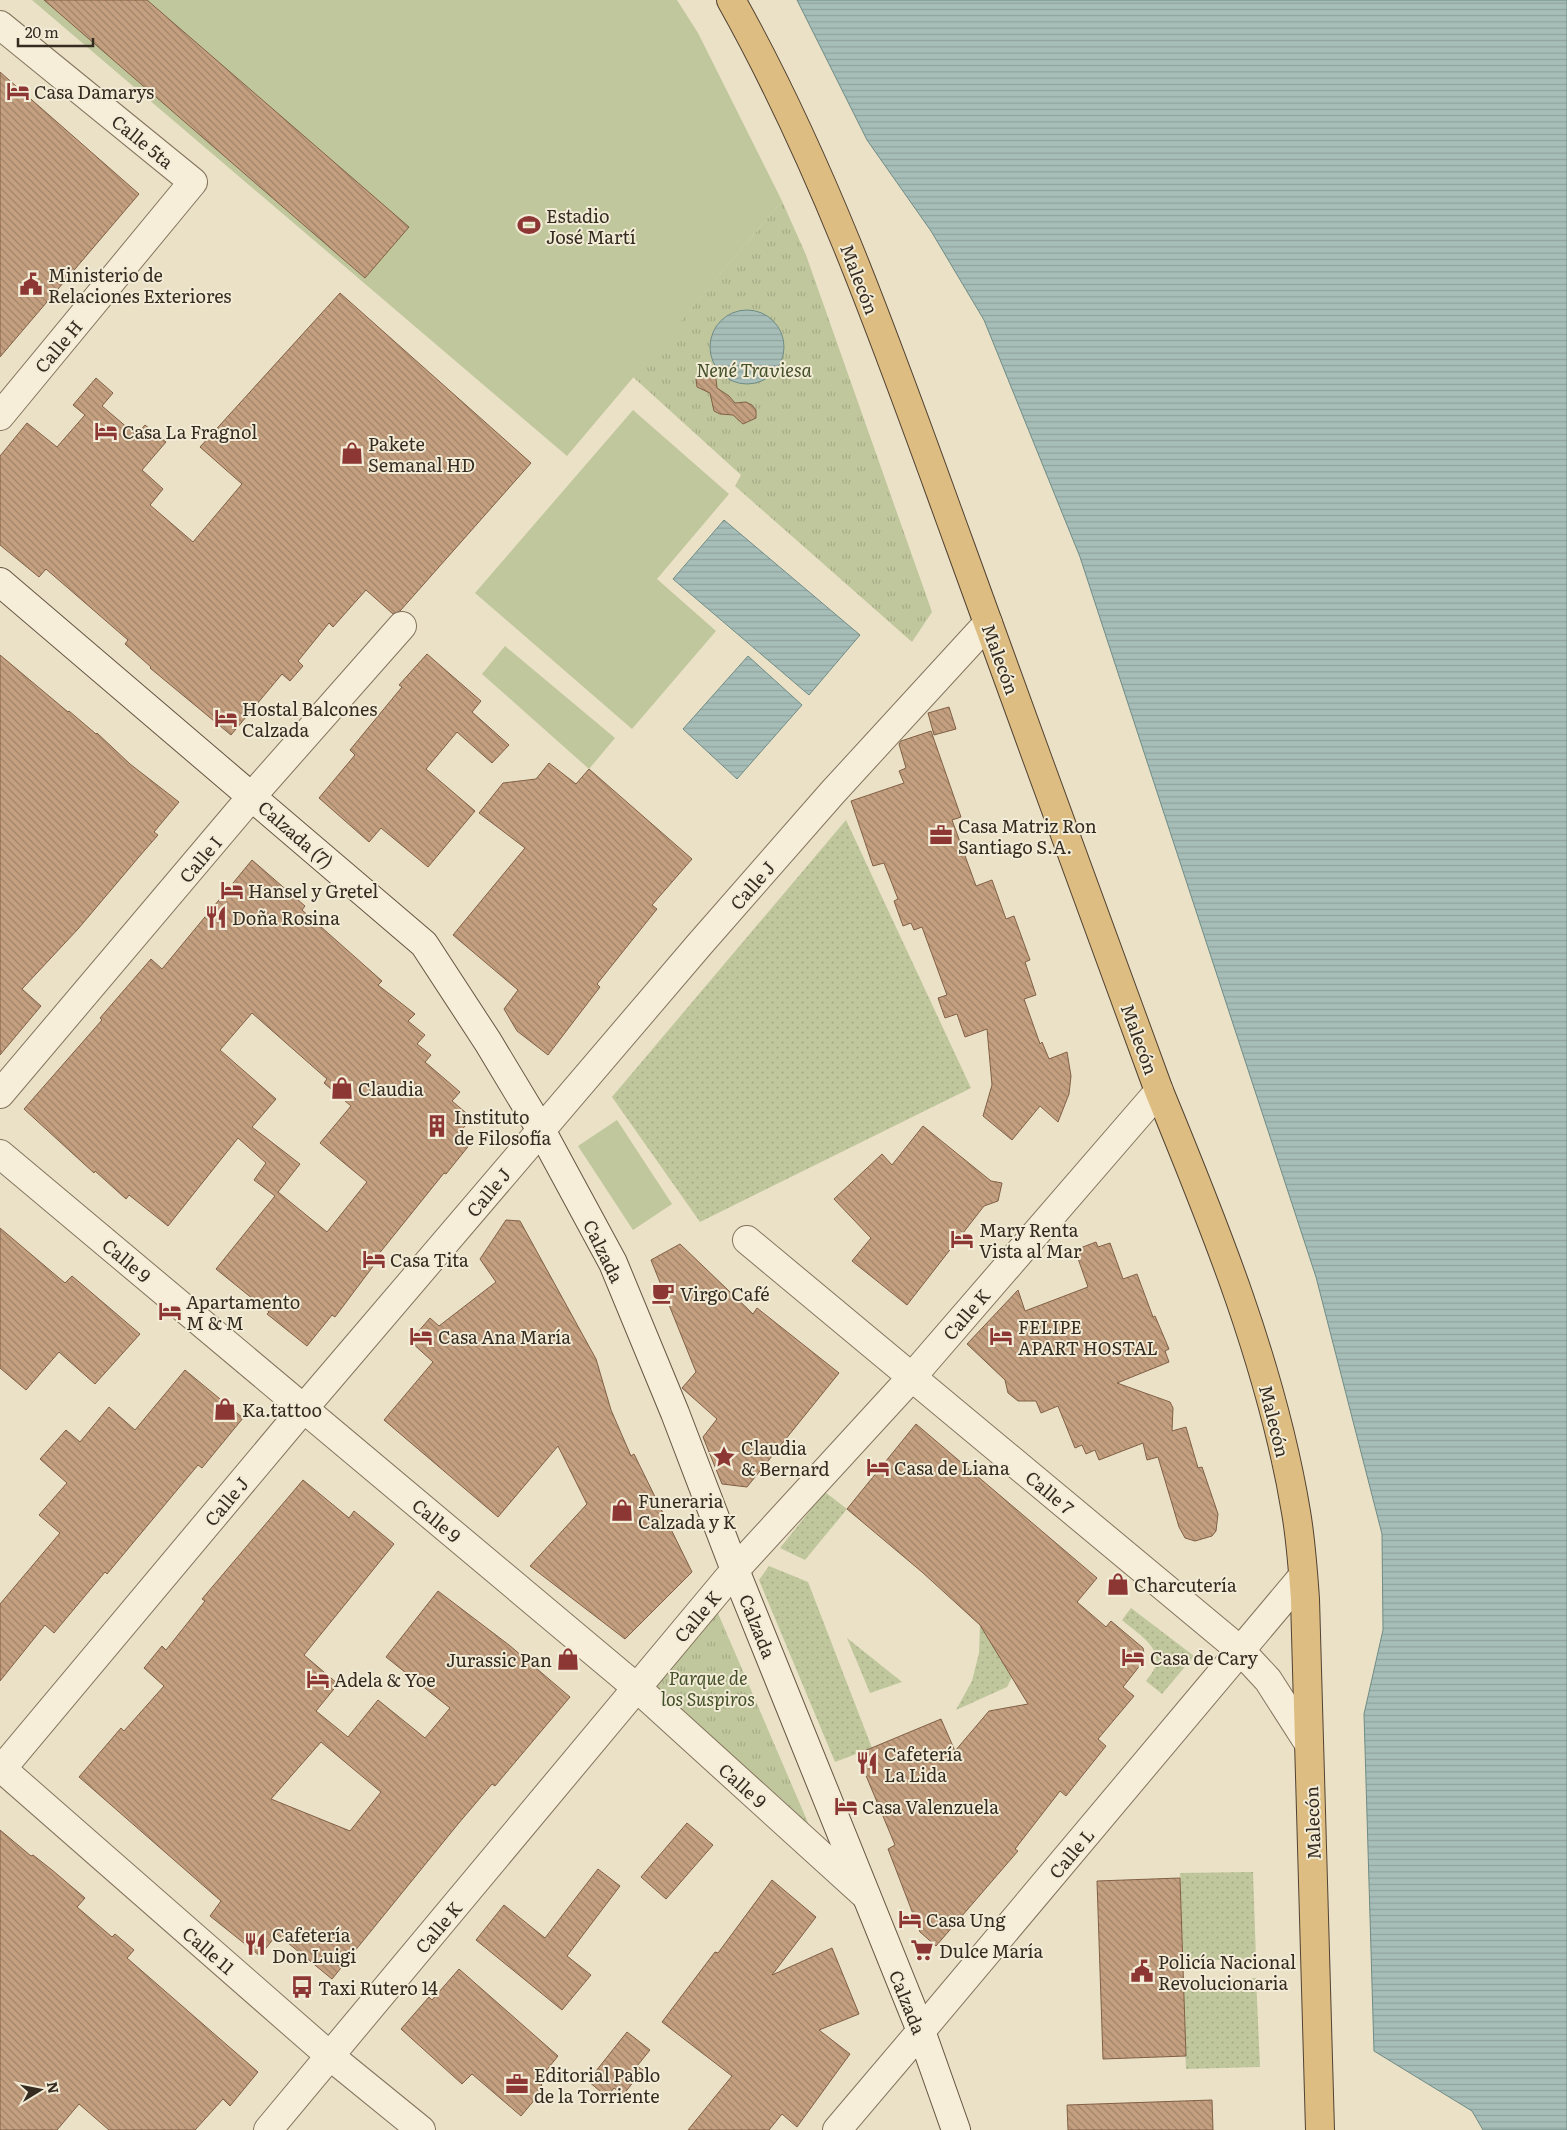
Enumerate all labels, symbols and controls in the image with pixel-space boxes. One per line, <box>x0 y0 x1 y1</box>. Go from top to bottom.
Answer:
scale bar <box>18 15 92 47</box>
text: 20 m <box>25 20 59 43</box>
hotel icon: Casa Damarys <box>5 78 31 104</box>
place label: Casa Damarys <box>34 78 154 105</box>
street label: Calle 5ta <box>106 108 180 175</box>
place label: Estadio José Martí <box>546 202 636 250</box>
sports icon: Estadio José Martí <box>516 212 542 238</box>
street label: Malecón <box>834 240 886 318</box>
place label: Ministerio de Relaciones Exteriores <box>48 261 231 309</box>
public building icon: Ministerio de Relaciones Exteriores <box>18 271 44 297</box>
street label: Calle H <box>28 314 88 378</box>
park label: Nené Traviesa <box>696 356 812 383</box>
hotel icon: Casa La Fragnol <box>93 418 119 444</box>
place label: Casa La Fragnol <box>122 418 257 445</box>
place label: Pakete Semanal HD <box>368 430 475 478</box>
shop icon: Pakete Semanal HD <box>339 440 365 466</box>
street label: Malecón <box>976 620 1026 698</box>
place label: Hostal Balcones Calzada <box>242 695 377 743</box>
hotel icon: Hostal Balcones Calzada <box>213 705 239 731</box>
street label: Calzada (7) <box>252 794 340 874</box>
place label: Casa Matriz Ron Santiago S.A. <box>958 812 1097 860</box>
office icon: Casa Matriz Ron Santiago S.A. <box>928 822 954 848</box>
street label: Calle I <box>172 830 228 888</box>
street label: Calle J <box>723 855 781 915</box>
hotel icon: Hansel y Gretel <box>219 877 245 903</box>
place label: Hansel y Gretel <box>248 877 378 904</box>
restaurant icon: Doña Rosina <box>203 904 229 930</box>
place label: Doña Rosina <box>232 904 340 931</box>
street label: Malecón <box>1115 1000 1165 1078</box>
shop icon: Claudia <box>329 1075 355 1101</box>
place label: Claudia <box>358 1075 424 1102</box>
place label: Instituto de Filosofía <box>454 1103 552 1151</box>
building icon: Instituto de Filosofía <box>424 1113 450 1139</box>
street label: Calle J <box>459 1162 517 1222</box>
street label: Calzada <box>577 1215 631 1287</box>
place label: Mary Renta Vista al Mar <box>979 1216 1082 1264</box>
hotel icon: Mary Renta Vista al Mar <box>949 1226 975 1252</box>
street label: Calle 9 <box>97 1232 157 1288</box>
hotel icon: Casa Tita <box>361 1246 387 1272</box>
place label: Casa Tita <box>390 1246 469 1273</box>
cafe icon: Virgo Café <box>650 1280 676 1306</box>
place label: Virgo Café <box>680 1280 770 1307</box>
street label: Calle K <box>936 1282 996 1346</box>
place label: Apartamento M & M <box>186 1288 300 1336</box>
hotel icon: Apartamento M & M <box>157 1298 183 1324</box>
place label: FELIPE APART HOSTAL <box>1018 1313 1158 1361</box>
hotel icon: Casa Ana María <box>408 1323 434 1349</box>
place label: Casa Ana María <box>438 1323 571 1350</box>
hotel icon: FELIPE APART HOSTAL <box>988 1323 1014 1349</box>
street label: Malecón <box>1253 1382 1297 1460</box>
shop icon: Ka.tattoo <box>212 1396 238 1422</box>
place label: Ka.tattoo <box>242 1396 322 1423</box>
place label: Claudia & Bernard <box>741 1434 830 1482</box>
place icon: Claudia & Bernard <box>711 1444 737 1470</box>
hotel icon: Casa de Liana <box>865 1454 891 1480</box>
place label: Casa de Liana <box>894 1454 1010 1481</box>
street label: Calle 7 <box>1020 1464 1080 1520</box>
street label: Calle J <box>197 1471 255 1531</box>
place label: Funeraria Calzada y K <box>638 1487 737 1535</box>
street label: Calle 9 <box>407 1492 467 1548</box>
shop icon: Funeraria Calzada y K <box>609 1497 635 1523</box>
shop icon: Charcutería <box>1105 1571 1131 1597</box>
place label: Charcutería <box>1134 1571 1237 1598</box>
street label: Calle K <box>667 1584 727 1648</box>
street label: Calzada <box>733 1590 783 1662</box>
hotel icon: Casa de Cary <box>1120 1644 1146 1670</box>
place label: Casa de Cary <box>1150 1644 1259 1671</box>
place label: Jurassic Pan <box>446 1646 552 1673</box>
shop icon: Jurassic Pan <box>555 1646 581 1672</box>
park label: Parque de los Suspiros <box>661 1664 755 1712</box>
hotel icon: Adela & Yoe <box>305 1666 331 1692</box>
place label: Adela & Yoe <box>334 1666 436 1693</box>
place label: Cafetería La Lida <box>884 1740 963 1788</box>
restaurant icon: Cafetería La Lida <box>854 1750 880 1776</box>
street label: Calle 9 <box>713 1756 773 1814</box>
street label: Malecón <box>1297 1786 1327 1860</box>
hotel icon: Casa Valenzuela <box>833 1793 859 1819</box>
place label: Casa Valenzuela <box>862 1793 999 1820</box>
street label: Calle L <box>1042 1822 1100 1884</box>
street label: Calle K <box>408 1895 468 1959</box>
hotel icon: Casa Ung <box>897 1906 923 1932</box>
place label: Casa Ung <box>926 1906 1006 1933</box>
street label: Calle 11 <box>177 1920 241 1980</box>
place label: Cafetería Don Luigi <box>272 1921 356 1969</box>
restaurant icon: Cafetería Don Luigi <box>242 1931 268 1957</box>
supermarket icon: Dulce María <box>909 1937 935 1963</box>
place label: Dulce María <box>939 1937 1044 1964</box>
place label: Policía Nacional Revolucionaria <box>1158 1948 1296 1996</box>
public building icon: Policía Nacional Revolucionaria <box>1129 1958 1155 1984</box>
street label: Calzada <box>883 1966 933 2038</box>
bus stop icon: Taxi Rutero 14 <box>289 1974 315 2000</box>
place label: Taxi Rutero 14 <box>318 1974 438 2001</box>
place label: Editorial Pablo de la Torriente <box>534 2061 660 2109</box>
north arrow <box>15 2065 65 2115</box>
office icon: Editorial Pablo de la Torriente <box>504 2071 530 2097</box>
text: N <box>43 2080 65 2095</box>

